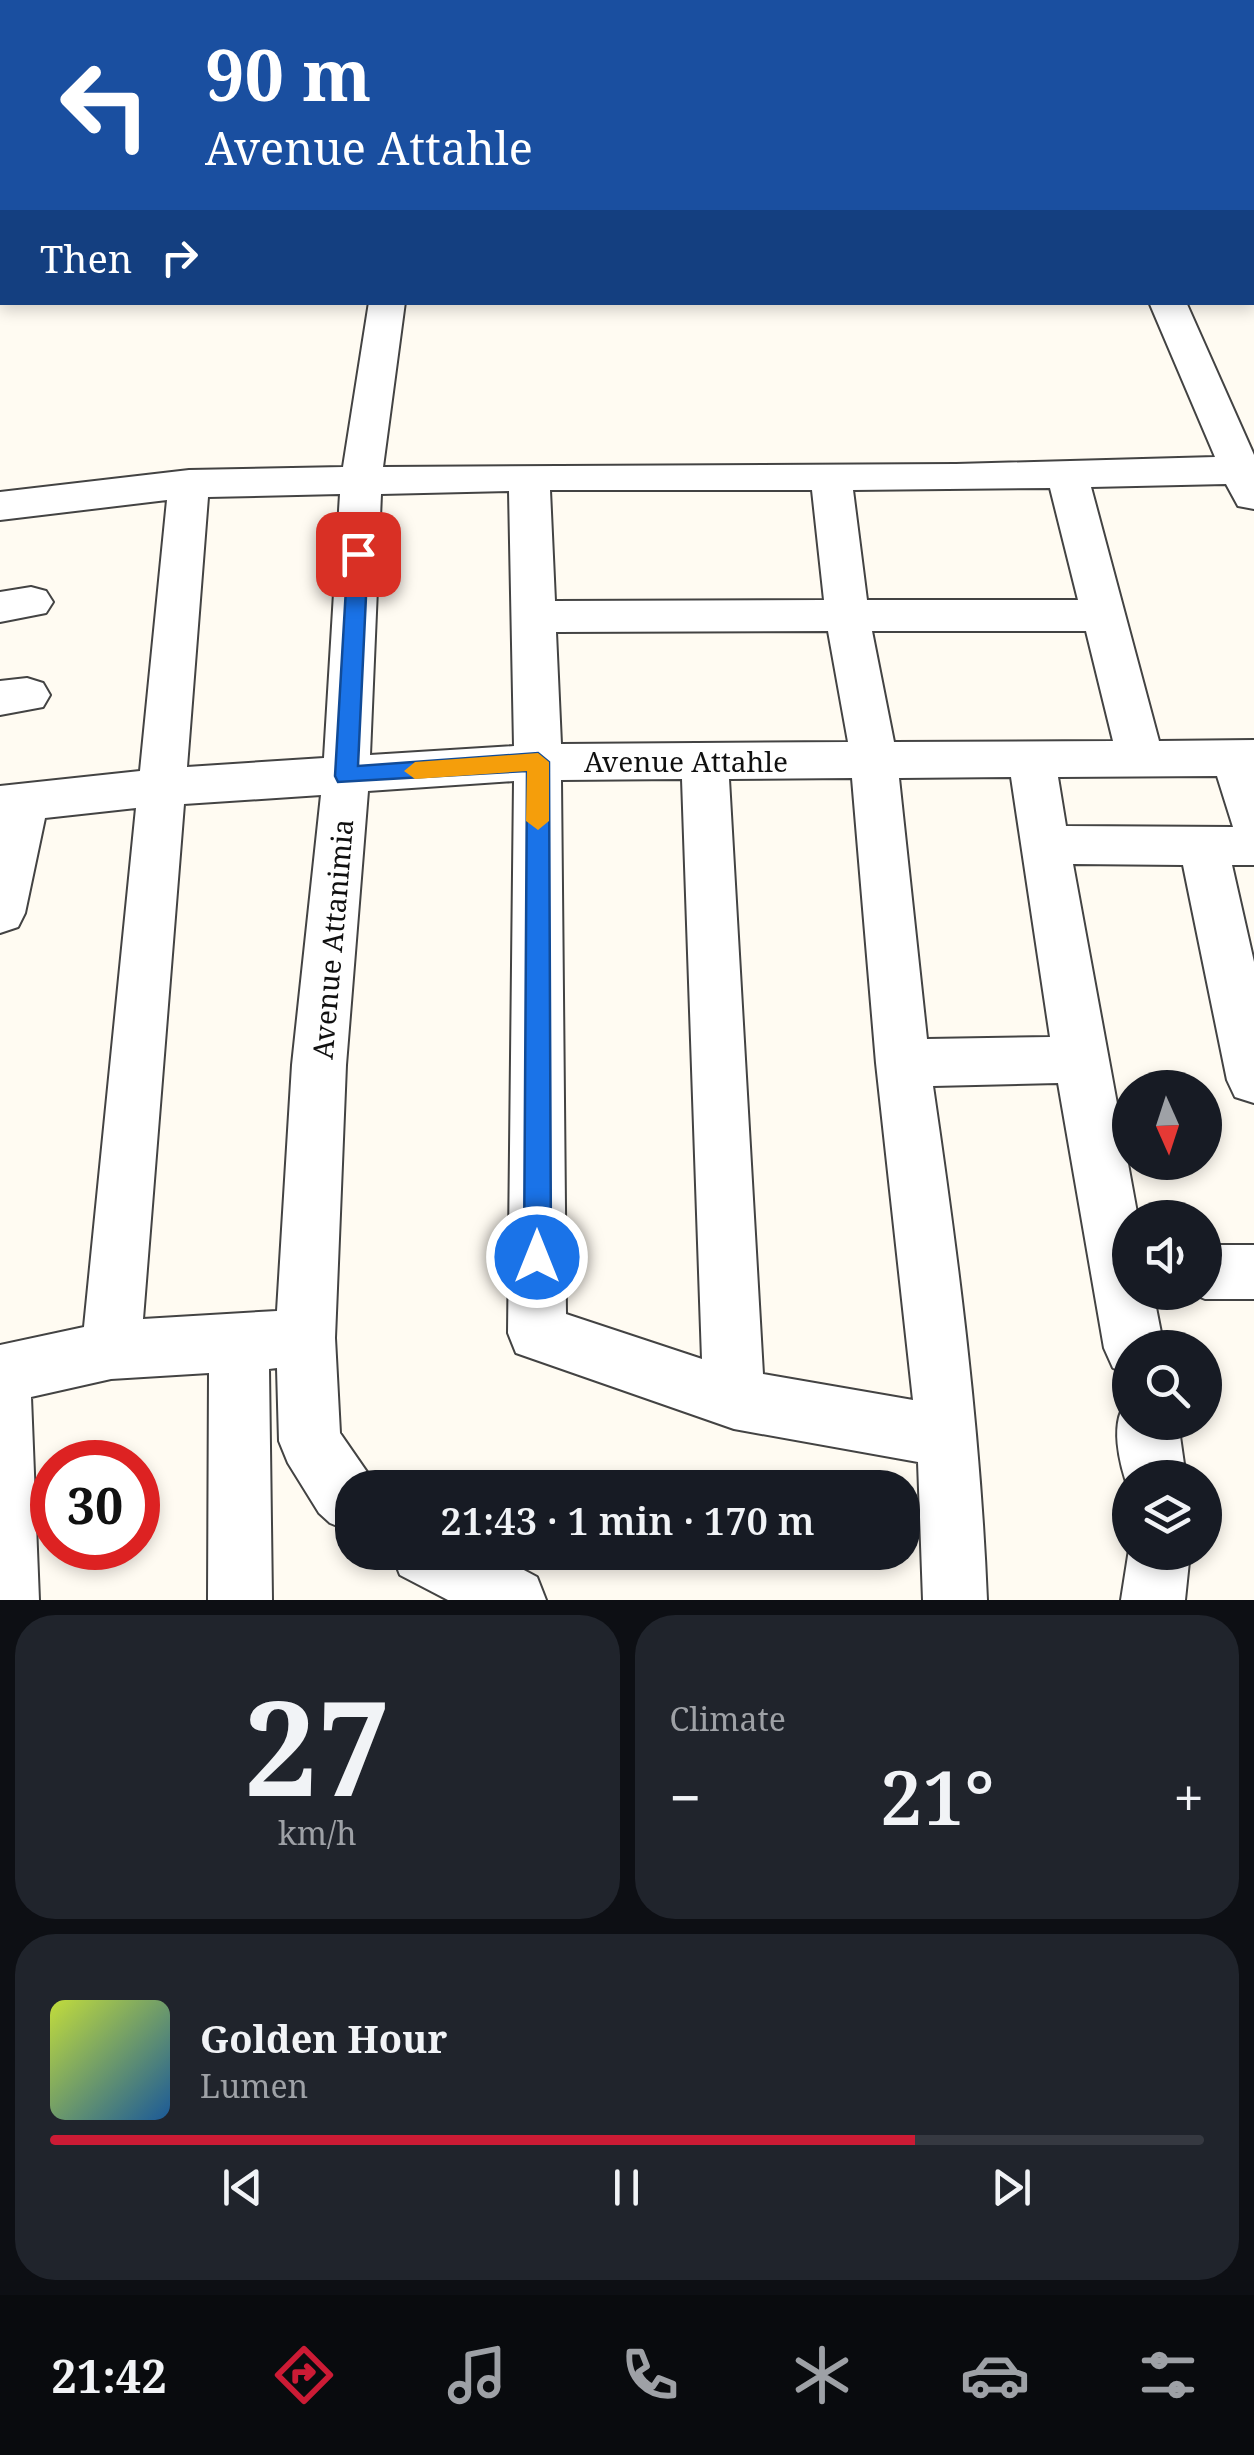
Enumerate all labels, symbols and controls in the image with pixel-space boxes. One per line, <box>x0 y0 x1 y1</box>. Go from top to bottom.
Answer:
text: 90 m <box>205 26 371 122</box>
icon: left <box>40 40 170 170</box>
text: Avenue Attahle <box>205 117 533 178</box>
icon: right <box>152 230 207 285</box>
text: Then <box>40 232 132 284</box>
pin <box>316 512 401 597</box>
icon: arrive <box>331 527 386 582</box>
street label: Avenue Attahle <box>584 742 788 780</box>
street label: Avenue Attanimia <box>303 817 361 1061</box>
north arrow <box>1112 1070 1222 1180</box>
map controls <box>1112 1070 1222 1570</box>
button: sound <box>1112 1200 1222 1310</box>
position arrow <box>485 1205 589 1309</box>
button: search <box>1112 1330 1222 1440</box>
speed limit sign: 30 <box>30 1440 160 1570</box>
button: layers <box>1112 1460 1222 1570</box>
text: 21:43 · 1 min · 170 m <box>440 1494 815 1546</box>
text: 27 <box>244 1657 391 1834</box>
text: Climate <box>670 1697 786 1740</box>
text: 21° <box>880 1745 995 1847</box>
text: − <box>670 1759 701 1834</box>
text: + <box>1173 1759 1204 1834</box>
text: km/h <box>278 1811 357 1854</box>
text: Golden Hour <box>200 2012 447 2064</box>
text: Lumen <box>200 2064 308 2107</box>
icon: previous <box>215 2160 270 2215</box>
icon: pause <box>599 2160 654 2215</box>
icon: next <box>984 2160 1039 2215</box>
icon: directions <box>269 2340 339 2410</box>
icon: music <box>442 2340 512 2410</box>
icon: phone <box>615 2340 685 2410</box>
icon: climate <box>787 2340 857 2410</box>
icon: car <box>960 2340 1030 2410</box>
icon: filters <box>1133 2340 1203 2410</box>
text: 21:42 <box>51 2345 167 2406</box>

